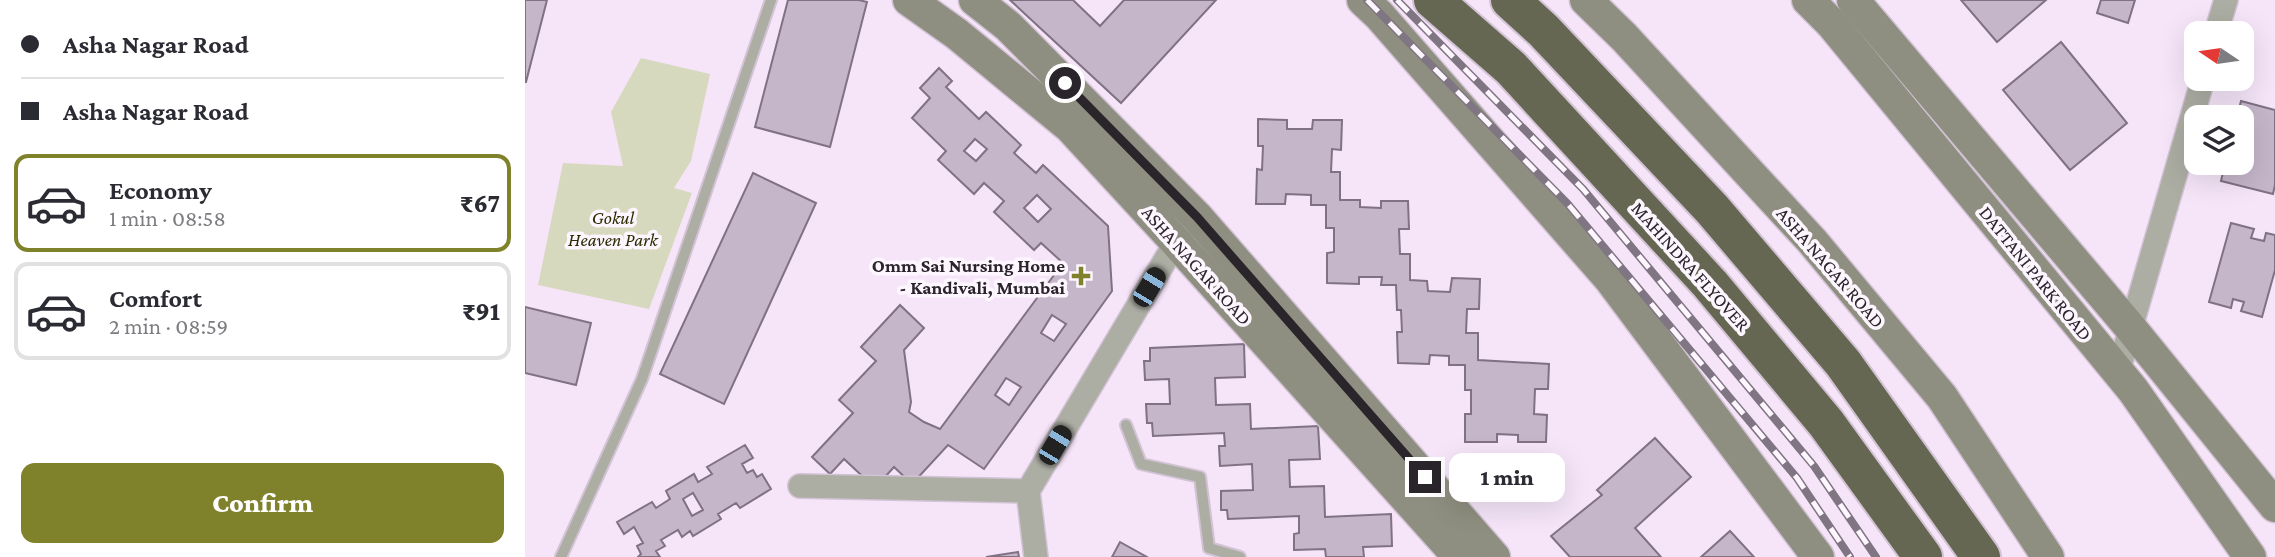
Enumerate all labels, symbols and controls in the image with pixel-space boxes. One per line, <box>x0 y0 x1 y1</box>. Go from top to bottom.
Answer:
north arrow <box>2184 21 2254 91</box>
map controls <box>2184 21 2254 175</box>
text: Asha Nagar Road <box>63 30 249 59</box>
route start <box>1049 67 1081 99</box>
text: Asha Nagar Road <box>63 97 249 126</box>
button: layers <box>2184 105 2254 175</box>
icon: car <box>25 172 88 235</box>
text: Economy <box>109 176 212 205</box>
text: ₹67 <box>460 189 500 218</box>
street label: MAHINDRA FLYOVER <box>1627 198 1754 335</box>
street label: ASHA NAGAR ROAD <box>1138 202 1256 329</box>
street label: DATTANI PARK ROAD <box>1975 202 2096 345</box>
street label: ASHA NAGAR ROAD <box>1773 203 1889 332</box>
text: 1 min · 08:58 <box>109 205 226 231</box>
park label: Gokul Heaven Park <box>568 207 659 250</box>
place label: Omm Sai Nursing Home - Kandivali, Mumbai <box>872 255 1065 298</box>
car <box>1130 264 1169 310</box>
marker: Omm Sai Nursing Home - Kandivali, Mumbai <box>1071 266 1091 286</box>
icon: car <box>25 280 88 343</box>
text: Comfort <box>109 284 202 313</box>
text: ₹91 <box>462 297 500 326</box>
text: 2 min · 08:59 <box>109 313 228 339</box>
car <box>1036 422 1075 468</box>
callout: 1 min <box>1450 452 1565 502</box>
route end <box>1409 461 1441 493</box>
button: Confirm <box>21 463 504 543</box>
text: 1 min <box>1480 464 1534 490</box>

